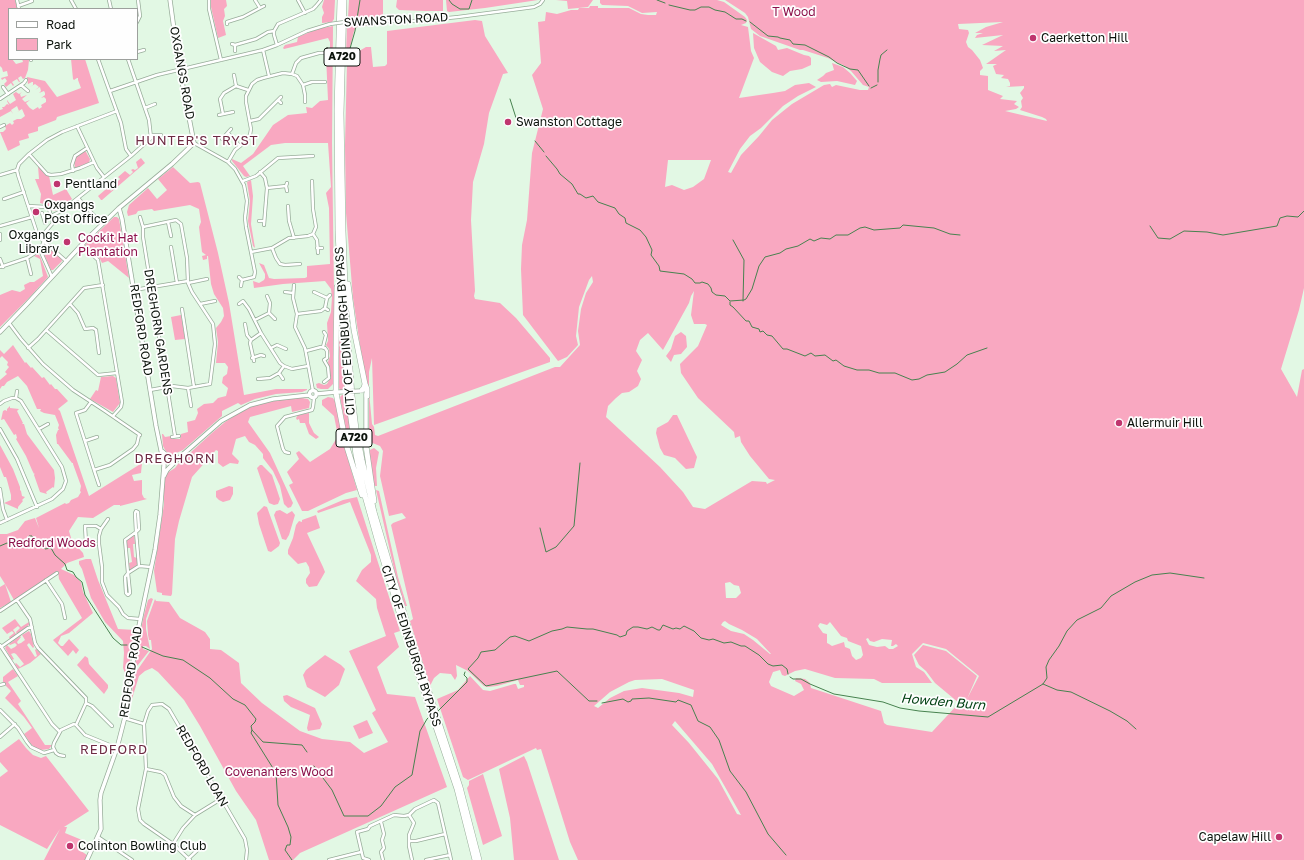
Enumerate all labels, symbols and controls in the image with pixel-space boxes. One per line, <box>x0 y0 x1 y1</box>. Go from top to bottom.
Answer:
park label: T Wood <box>772 5 816 19</box>
legend <box>8 8 138 60</box>
street label: SWANSTON ROAD <box>343 10 449 30</box>
text: Road <box>46 17 75 32</box>
street label: OXGANGS ROAD <box>167 25 197 121</box>
place label: Caerketton Hill <box>1041 31 1128 45</box>
marker: Caerketton Hill <box>1028 33 1038 43</box>
text: Park <box>46 37 72 52</box>
road number: A720 <box>324 48 360 66</box>
place label: Swanston Cottage <box>516 115 622 129</box>
marker: Swanston Cottage <box>503 117 513 127</box>
district label: HUNTER'S TRYST <box>135 133 259 149</box>
place label: Pentland <box>65 177 117 191</box>
marker: Pentland <box>52 179 62 189</box>
place label: Oxgangs Post Office <box>44 198 108 226</box>
marker: Oxgangs Post Office <box>31 207 41 217</box>
place label: Oxgangs Library <box>9 228 59 256</box>
park label: Cockit Hat Plantation <box>78 231 138 259</box>
marker: Oxgangs Library <box>62 237 72 247</box>
street label: CITY OF EDINBURGH BYPASS <box>332 246 358 416</box>
street label: DREGHORN GARDENS <box>141 268 175 396</box>
street label: REDFORD ROAD <box>127 283 155 377</box>
place label: Allermuir Hill <box>1127 416 1203 430</box>
marker: Allermuir Hill <box>1114 418 1124 428</box>
road number: A720 <box>336 429 372 447</box>
district label: DREGHORN <box>134 451 216 467</box>
park label: Redford Woods <box>8 536 96 550</box>
street label: CITY OF EDINBURGH BYPASS <box>378 563 444 729</box>
street label: REDFORD ROAD <box>117 625 145 719</box>
water label: Howden Burn <box>900 691 986 713</box>
street label: REDFORD LOAN <box>173 723 231 809</box>
district label: REDFORD <box>80 742 148 758</box>
park label: Covenanters Wood <box>225 765 333 779</box>
place label: Capelaw Hill <box>1198 830 1271 844</box>
marker: Capelaw Hill <box>1274 832 1284 842</box>
place label: Colinton Bowling Club <box>78 839 206 853</box>
marker: Colinton Bowling Club <box>65 841 75 851</box>

